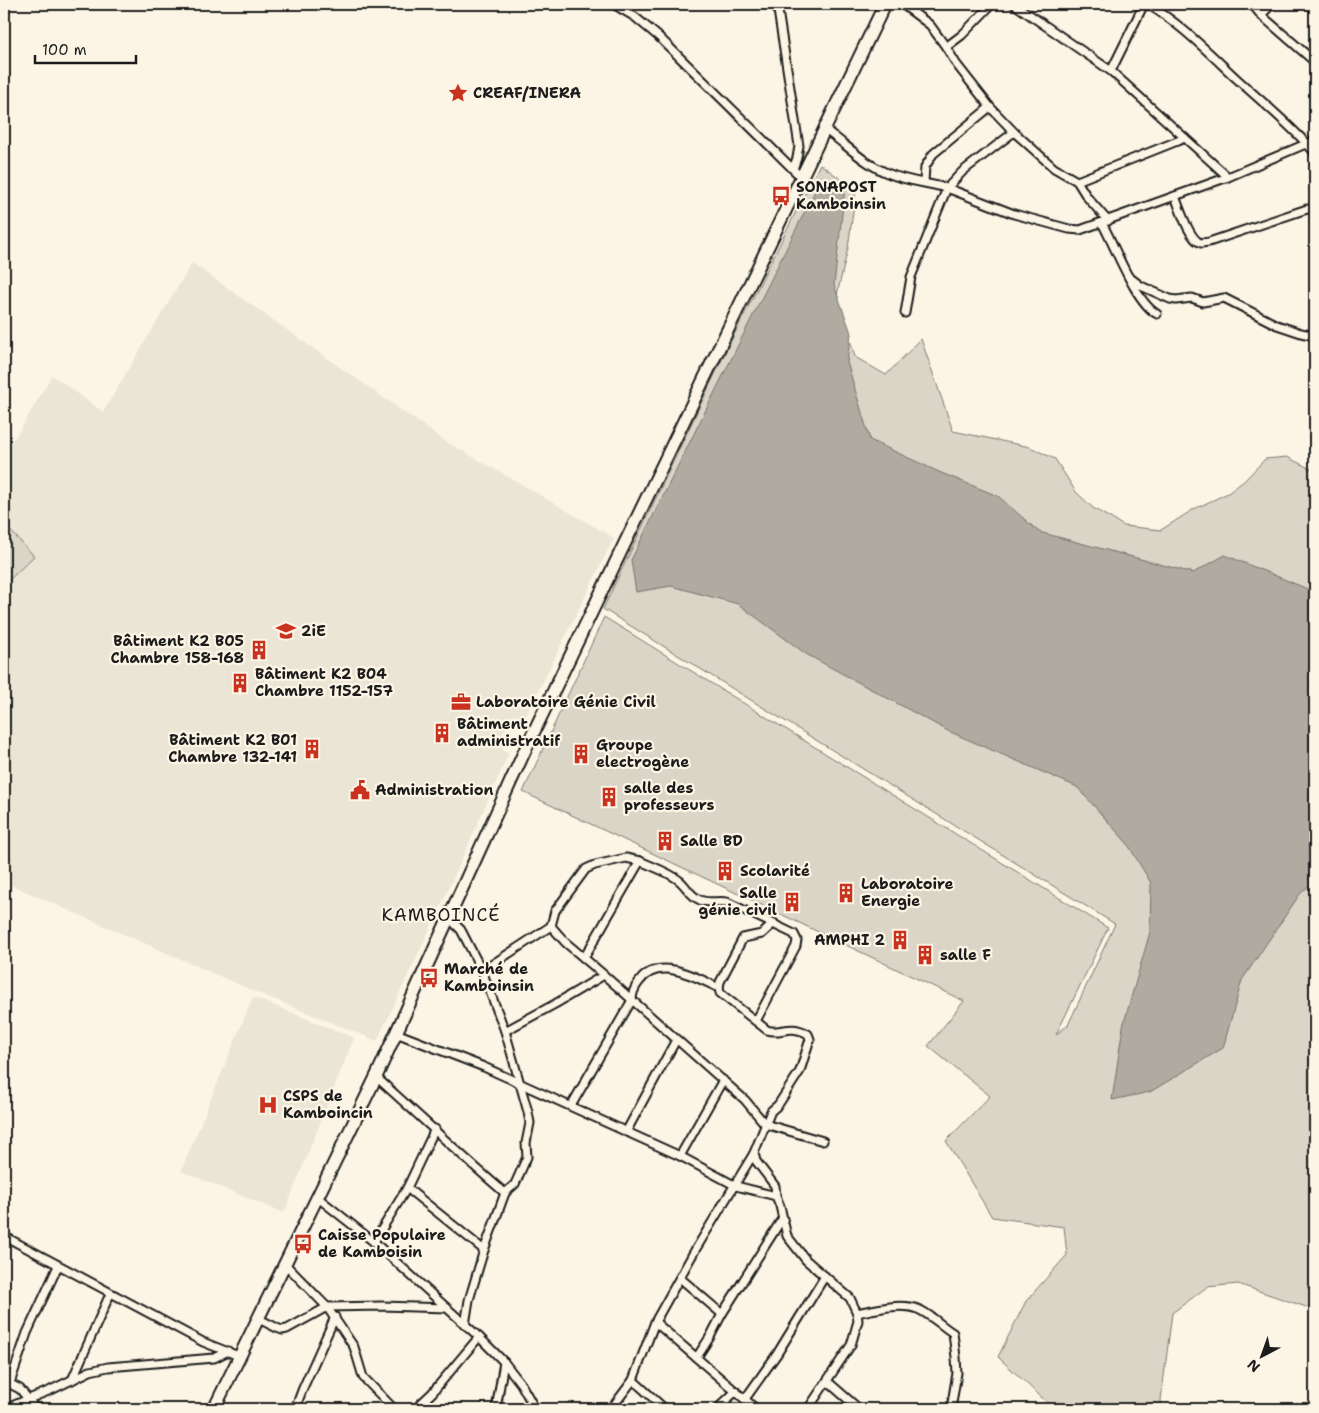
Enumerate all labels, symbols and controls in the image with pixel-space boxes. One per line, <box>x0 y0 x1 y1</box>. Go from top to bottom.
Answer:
scale bar <box>35 32 136 64</box>
text: 100 m <box>42 40 87 60</box>
place icon: CREAF/INERA <box>447 82 469 104</box>
place label: CREAF/INERA <box>473 83 582 103</box>
place label: SONAPOST Kamboinsin <box>796 177 886 214</box>
bus stop icon: SONAPOST Kamboinsin <box>770 185 792 207</box>
school or university icon: 2iE <box>275 620 297 642</box>
place label: 2iE <box>301 621 326 641</box>
place label: Bâtiment K2 B05 Chambre 158-168 <box>110 631 244 668</box>
building icon: Bâtiment K2 B05 Chambre 158-168 <box>248 639 270 661</box>
place label: Bâtiment K2 B04 Chambre 1152-157 <box>255 664 393 701</box>
building icon: Bâtiment K2 B04 Chambre 1152-157 <box>229 672 251 694</box>
office icon: Laboratoire Génie Civil <box>450 691 472 713</box>
place label: Laboratoire Génie Civil <box>476 692 656 712</box>
place label: Bâtiment administratif <box>457 714 560 751</box>
building icon: Bâtiment administratif <box>431 722 453 744</box>
place label: Bâtiment K2 B01 Chambre 132-141 <box>168 730 297 767</box>
place label: Groupe electrogène <box>596 735 689 772</box>
building icon: Bâtiment K2 B01 Chambre 132-141 <box>301 738 323 760</box>
building icon: Groupe electrogène <box>570 743 592 765</box>
place label: salle des professeurs <box>624 778 714 815</box>
public building icon: Administration <box>349 779 371 801</box>
place label: Administration <box>375 780 493 800</box>
building icon: salle des professeurs <box>598 786 620 808</box>
building icon: Salle BD <box>654 830 676 852</box>
place label: Salle BD <box>680 831 743 851</box>
building icon: Scolarité <box>714 860 736 882</box>
place label: Scolarité <box>740 861 810 881</box>
place label: Laboratoire Energie <box>861 874 954 911</box>
building icon: Laboratoire Energie <box>835 882 857 904</box>
place label: Salle génie civil <box>699 883 777 920</box>
building icon: Salle génie civil <box>781 891 803 913</box>
district label: KAMBOINCÉ <box>382 903 500 927</box>
building icon: AMPHI 2 <box>889 929 911 951</box>
place label: AMPHI 2 <box>814 930 885 950</box>
building icon: salle F <box>914 944 936 966</box>
place label: salle F <box>940 945 991 965</box>
place label: Marché de Kamboinsin <box>444 959 534 996</box>
bus stop icon: Marché de Kamboinsin <box>418 967 440 989</box>
place label: CSPS de Kamboincin <box>283 1086 373 1123</box>
hospital icon: CSPS de Kamboincin <box>257 1094 279 1116</box>
place label: Caisse Populaire de Kamboisin <box>318 1225 446 1262</box>
bus stop icon: Caisse Populaire de Kamboisin <box>292 1233 314 1255</box>
north arrow <box>1236 1330 1286 1380</box>
text: N <box>1243 1355 1264 1376</box>

